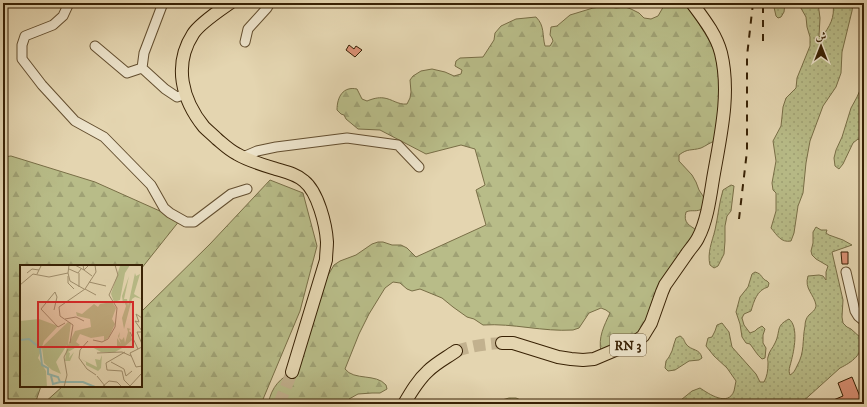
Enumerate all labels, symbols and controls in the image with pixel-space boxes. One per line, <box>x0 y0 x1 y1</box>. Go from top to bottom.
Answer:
north arrow <box>801 26 841 66</box>
text: ش <box>816 30 827 44</box>
inset map <box>20 265 142 387</box>
road number: RN 3 <box>610 334 646 356</box>

